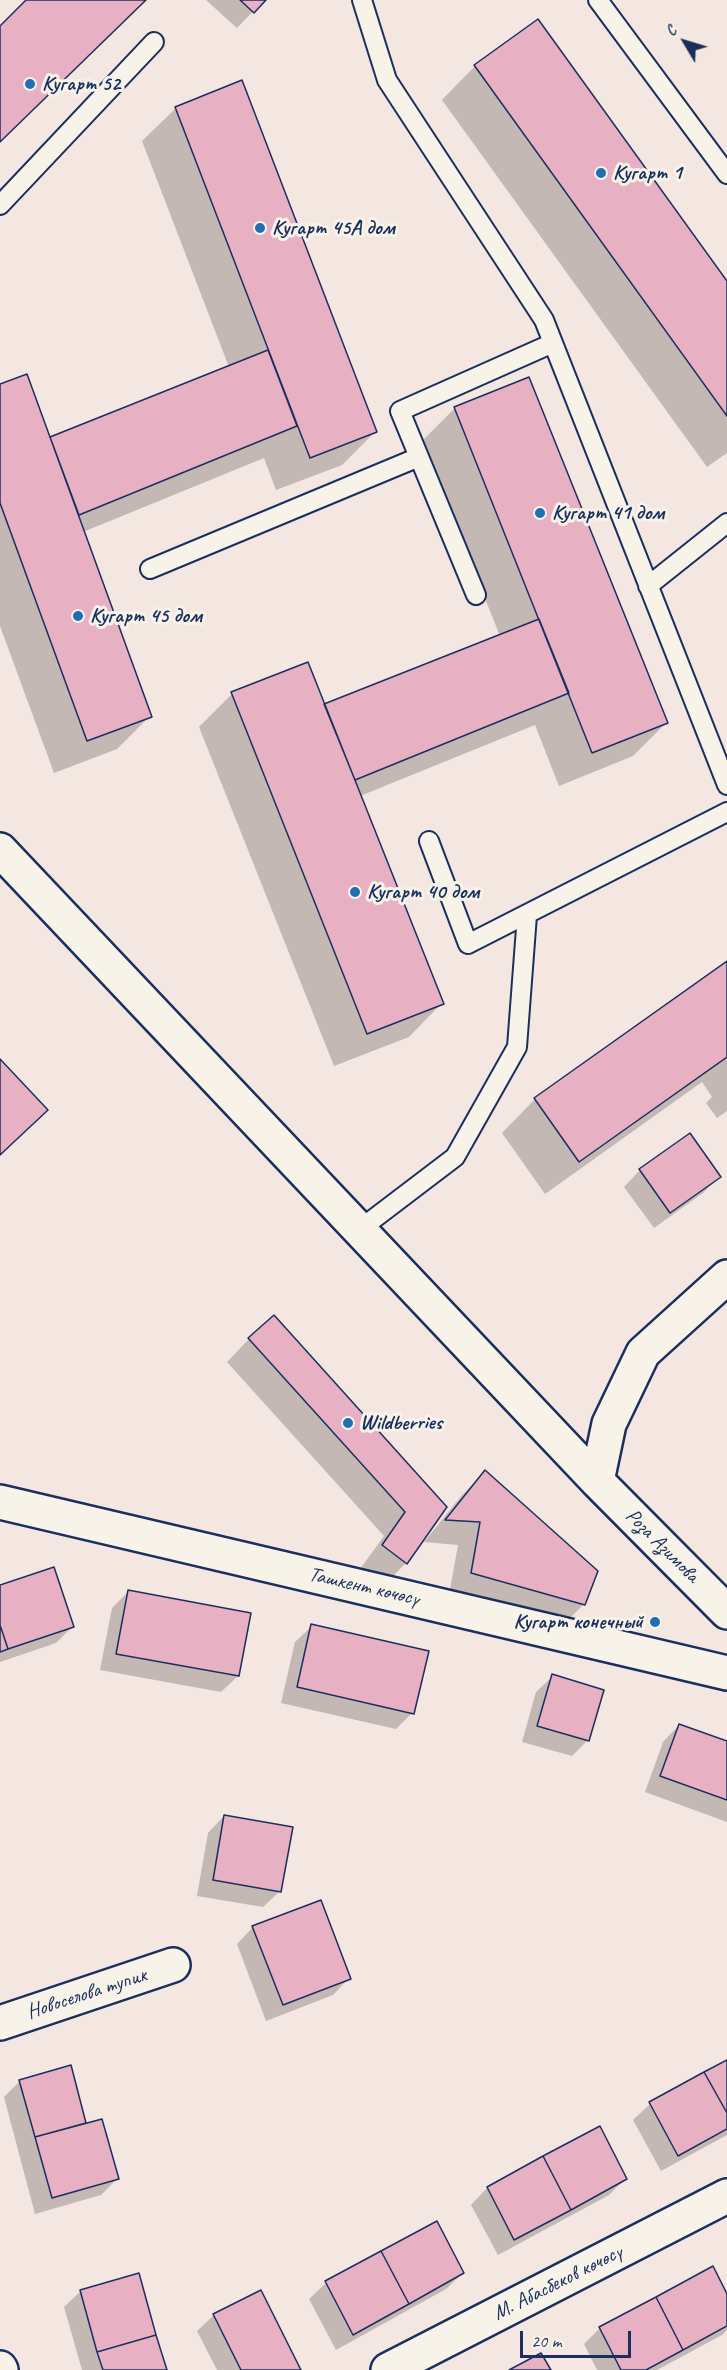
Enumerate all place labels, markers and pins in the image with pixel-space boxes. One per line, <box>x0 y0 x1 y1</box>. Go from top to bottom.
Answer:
place label: Кугарт 52 <box>42 71 120 97</box>
marker: Кугарт 52 <box>23 77 37 91</box>
place label: Кугарт 1 <box>613 160 682 186</box>
marker: Кугарт 1 <box>594 166 608 180</box>
place label: Кугарт 45А дом <box>272 215 395 241</box>
marker: Кугарт 45А дом <box>253 221 267 235</box>
place label: Кугарт 41 дом <box>552 500 664 526</box>
marker: Кугарт 41 дом <box>533 506 547 520</box>
place label: Кугарт 45 дом <box>90 603 202 629</box>
marker: Кугарт 45 дом <box>71 609 85 623</box>
place label: Кугарт 40 дом <box>367 879 479 905</box>
marker: Кугарт 40 дом <box>348 885 362 899</box>
place label: Wildberries <box>360 1410 442 1436</box>
marker: Wildberries <box>341 1416 355 1430</box>
place label: Кугарт конечный <box>513 1609 643 1635</box>
marker: Кугарт конечный <box>648 1615 662 1629</box>

